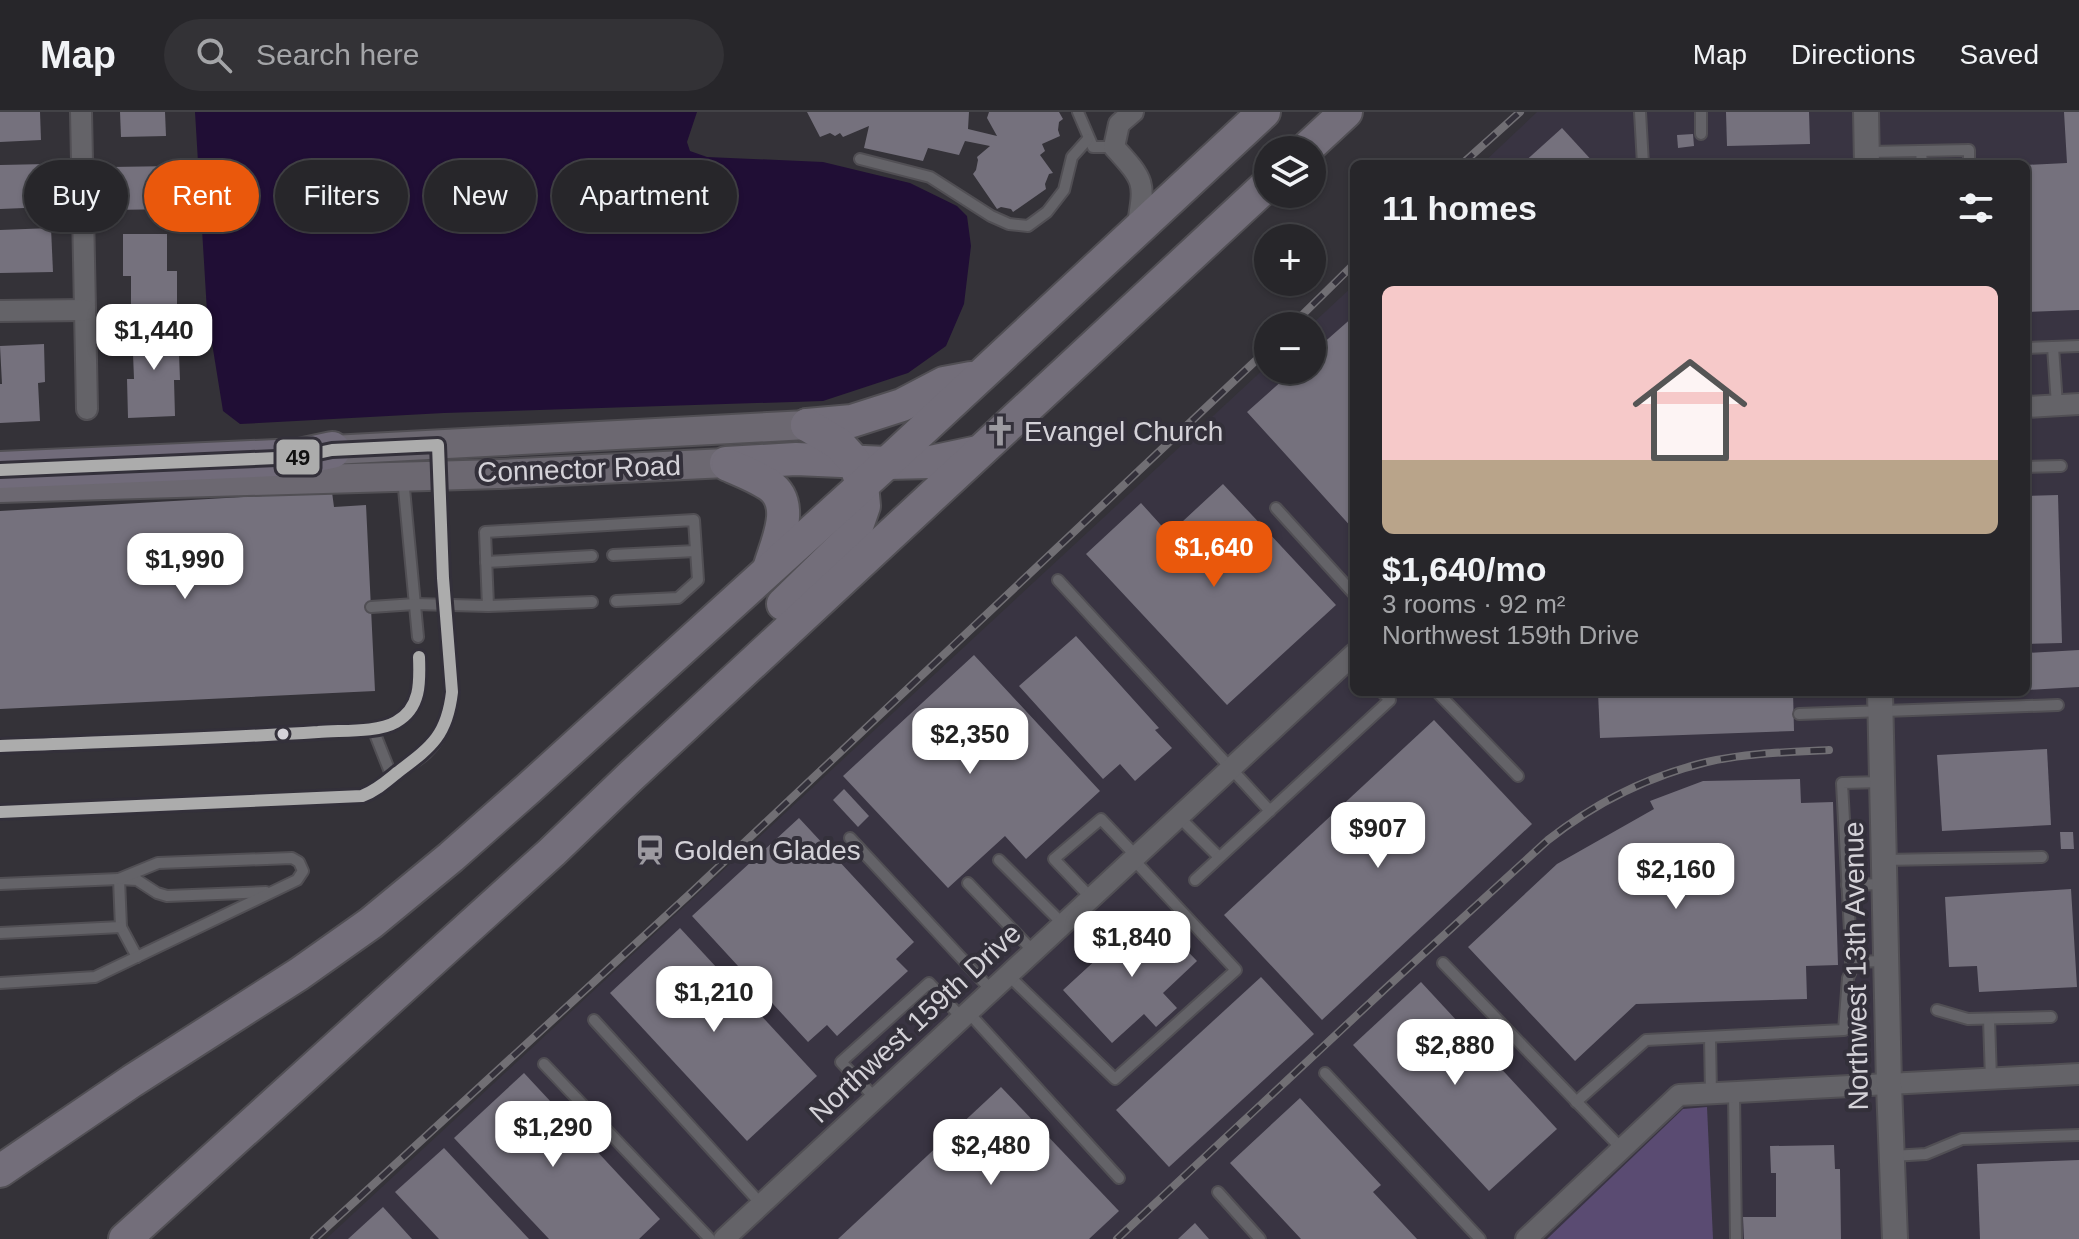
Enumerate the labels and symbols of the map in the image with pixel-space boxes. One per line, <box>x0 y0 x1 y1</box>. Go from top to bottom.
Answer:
pin: $1,440 <box>89 304 219 372</box>
church icon: Evangel Church <box>983 414 1017 448</box>
place label: Evangel Church <box>1024 416 1223 447</box>
line badge: 49 <box>275 438 321 476</box>
text: 49 <box>286 445 310 470</box>
street label: Connector Road <box>477 450 681 488</box>
pin: $1,640 <box>1149 521 1279 589</box>
pin: $1,990 <box>120 533 250 601</box>
pin: $2,350 <box>905 708 1035 776</box>
unlabelled marker <box>275 726 291 742</box>
pin: $907 <box>1331 802 1425 870</box>
street label: Northwest 13th Avenue <box>1838 821 1874 1111</box>
station icon: Golden Glades <box>633 833 667 867</box>
place label: Golden Glades <box>674 835 861 866</box>
pin: $2,160 <box>1611 843 1741 911</box>
pin: $1,840 <box>1067 911 1197 979</box>
street label: Northwest 159th Drive <box>803 917 1027 1129</box>
pin: $1,210 <box>649 966 779 1034</box>
pin: $2,880 <box>1390 1019 1520 1087</box>
pin: $1,290 <box>488 1101 618 1169</box>
pin: $2,480 <box>926 1119 1056 1187</box>

